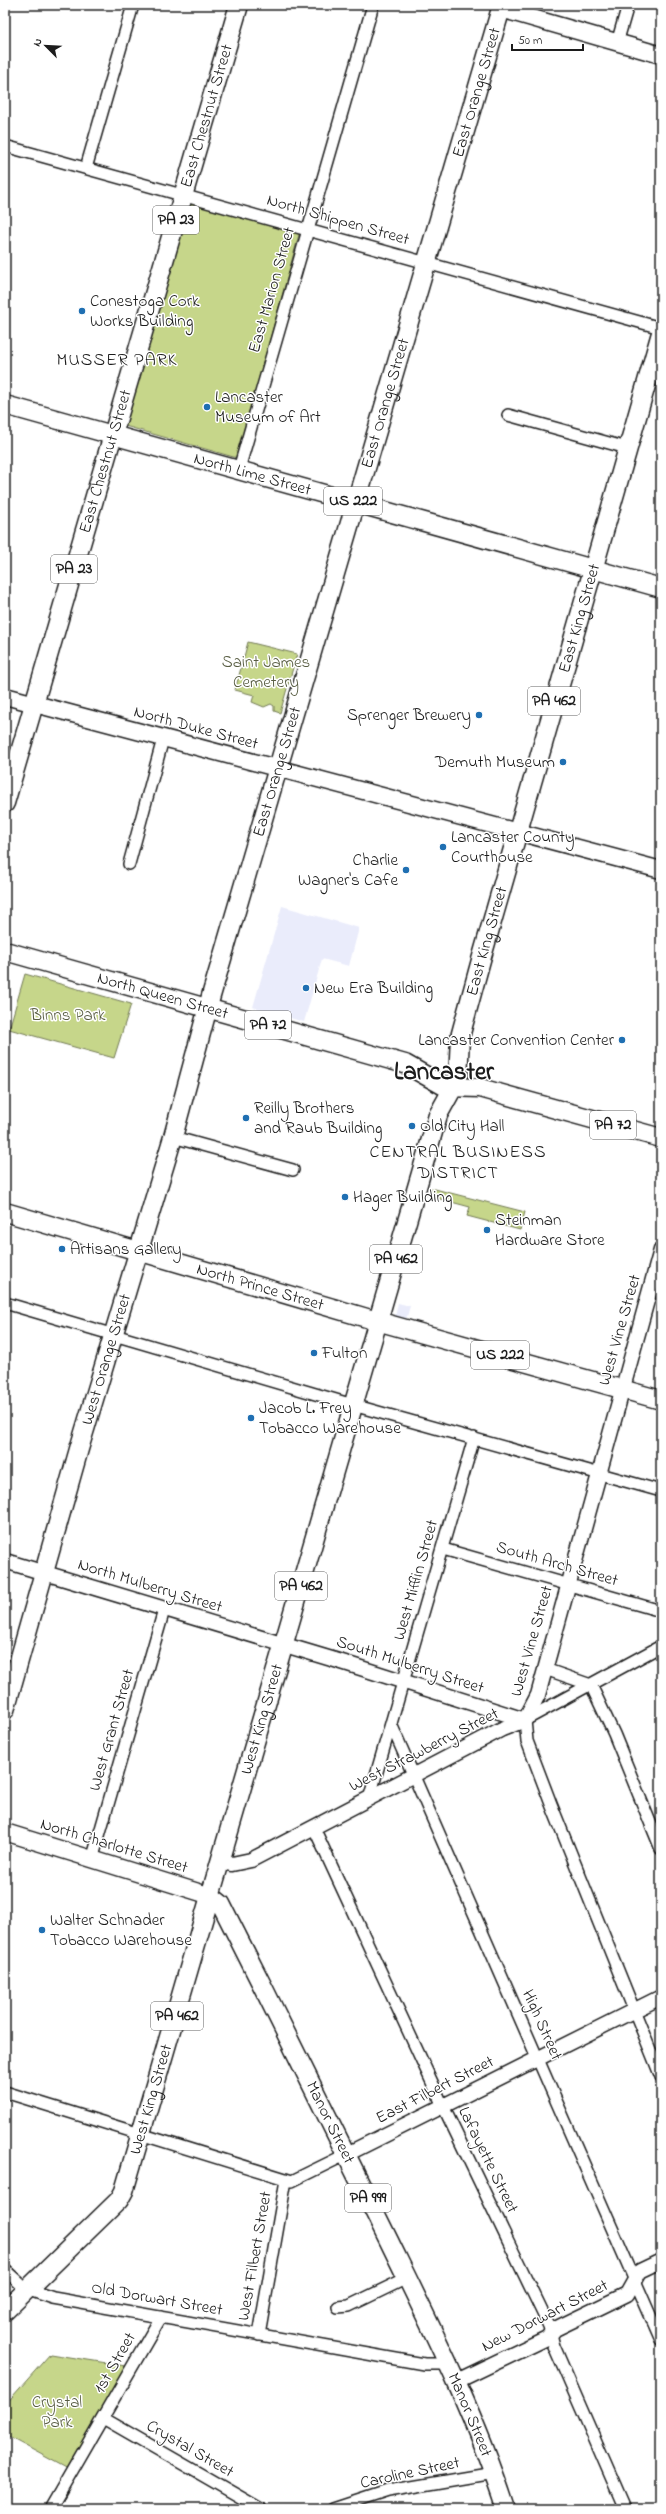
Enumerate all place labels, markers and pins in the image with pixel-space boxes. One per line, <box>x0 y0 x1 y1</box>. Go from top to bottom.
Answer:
place label: Conestoga Cork Works Building <box>90 289 200 336</box>
marker: Conestoga Cork Works Building <box>77 306 87 316</box>
place label: Lancaster Museum of Art <box>215 385 321 430</box>
marker: Lancaster Museum of Art <box>202 402 212 412</box>
place label: Sprenger Brewery <box>347 703 471 730</box>
marker: Sprenger Brewery <box>474 710 484 720</box>
place label: Demuth Museum <box>434 750 555 775</box>
marker: Demuth Museum <box>558 757 568 767</box>
place label: Lancaster County Courthouse <box>451 825 574 870</box>
marker: Lancaster County Courthouse <box>438 842 448 852</box>
place label: Charlie Wagner's Cafe <box>298 848 398 895</box>
marker: Charlie Wagner's Cafe <box>401 865 411 875</box>
place label: New Era Building <box>314 976 433 1003</box>
marker: New Era Building <box>301 983 311 993</box>
place label: Lancaster Convention Center <box>418 1028 615 1053</box>
marker: Lancaster Convention Center <box>617 1035 627 1045</box>
place label: Reilly Brothers and Raub Building <box>254 1096 383 1143</box>
marker: Reilly Brothers and Raub Building <box>241 1113 251 1123</box>
place label: Old City Hall <box>420 1114 505 1140</box>
marker: Old City Hall <box>407 1121 417 1131</box>
place label: Hager Building <box>353 1185 453 1212</box>
marker: Hager Building <box>340 1192 350 1202</box>
place label: Steinman Hardware Store <box>495 1208 605 1253</box>
marker: Steinman Hardware Store <box>482 1225 492 1235</box>
place label: Artisans Gallery <box>70 1237 182 1263</box>
marker: Artisans Gallery <box>57 1244 67 1254</box>
place label: Fulton <box>321 1341 367 1366</box>
marker: Fulton <box>309 1348 319 1358</box>
place label: Jacob L. Frey Tobacco Warehouse <box>259 1396 401 1441</box>
marker: Jacob L. Frey Tobacco Warehouse <box>246 1413 256 1423</box>
place label: Walter Schnader Tobacco Warehouse <box>50 1908 192 1953</box>
marker: Walter Schnader Tobacco Warehouse <box>37 1925 47 1935</box>

